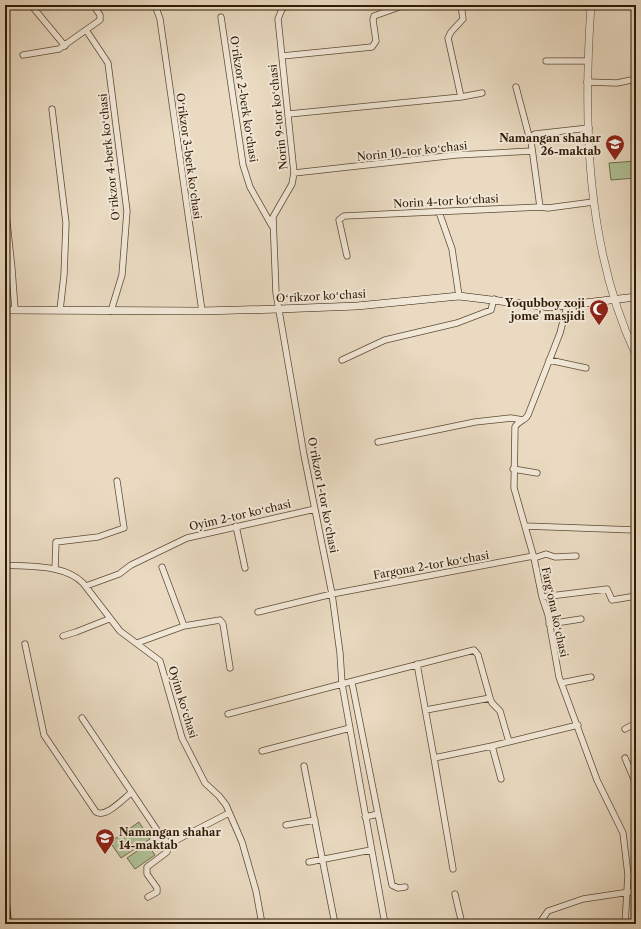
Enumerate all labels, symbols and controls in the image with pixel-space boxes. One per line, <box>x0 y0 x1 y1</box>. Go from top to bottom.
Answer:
street label: Oʻrikzor 2-berk koʻchasi <box>227 35 261 164</box>
street label: Norin 9-tor koʻchasi <box>265 63 290 170</box>
street label: Oʻrikzor 4-berk koʻchasi <box>95 92 123 221</box>
street label: Oʻrikzor 3-berk koʻchasi <box>173 92 205 221</box>
place label: Namangan shahar 26-maktab <box>499 131 602 158</box>
school or university icon: Namangan shahar 26-maktab <box>604 133 626 161</box>
street label: Norin 10-tor koʻchasi <box>356 138 469 164</box>
street label: Norin 4-tor koʻchasi <box>393 191 500 211</box>
street label: Oʻrikzor koʻchasi <box>276 287 367 305</box>
place label: Yoqubboy xoji jome' masjidi <box>504 296 585 323</box>
mosque icon: Yoqubboy xoji jome' masjidi <box>588 298 610 326</box>
street label: Oʻrikzor 1-tor koʻchasi <box>305 436 341 555</box>
street label: Oyim 2-tor koʻchasi <box>188 496 293 534</box>
street label: Fargona 2-tor koʻchasi <box>372 548 491 582</box>
street label: Fargʻona koʻchasi <box>539 566 572 659</box>
street label: Oyim koʻchasi <box>165 664 201 740</box>
place label: Namangan shahar 14-maktab <box>119 825 221 852</box>
school or university icon: Namangan shahar 14-maktab <box>94 827 116 855</box>

